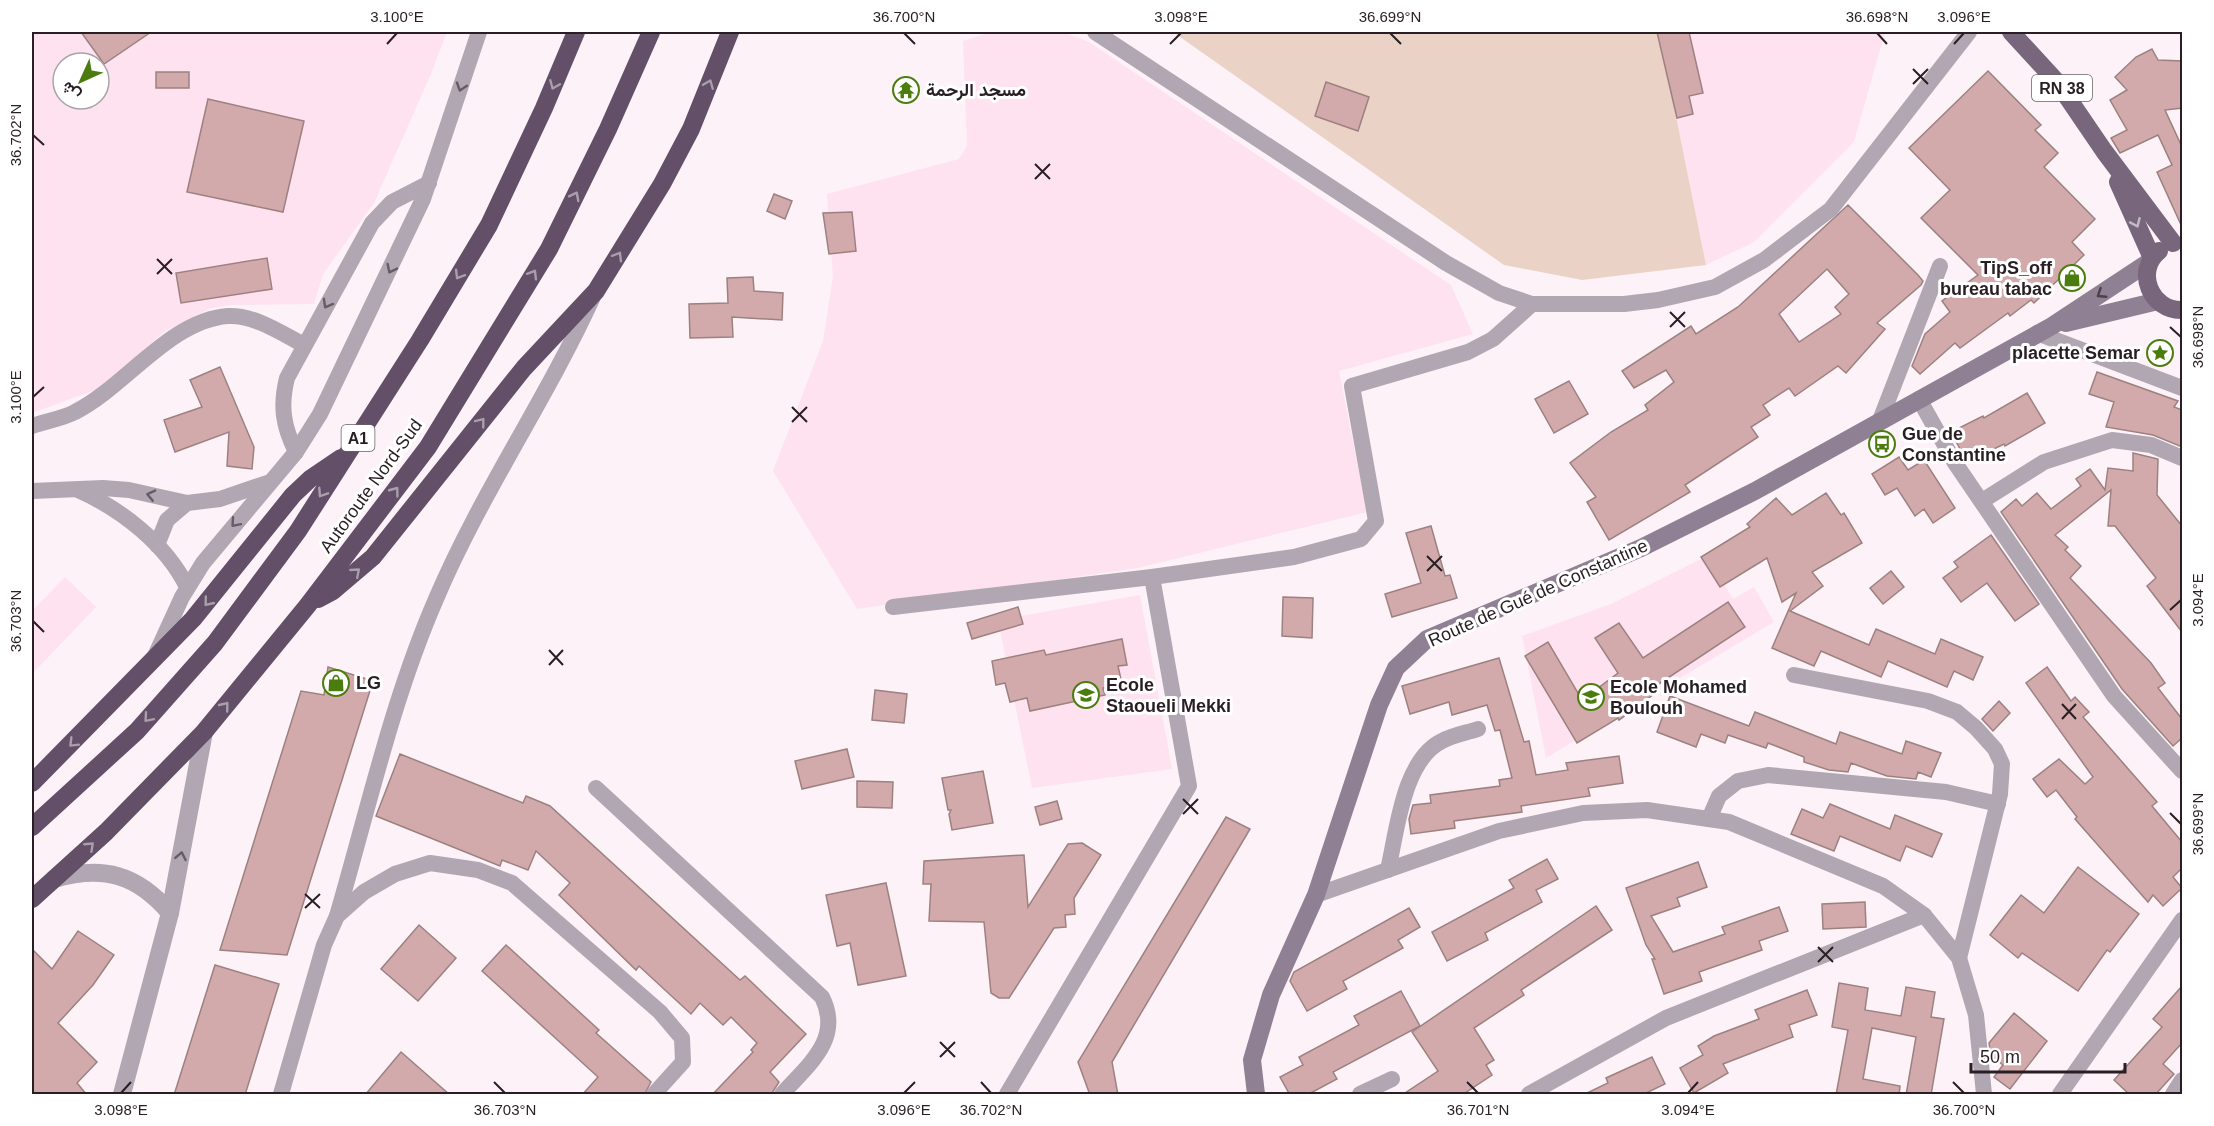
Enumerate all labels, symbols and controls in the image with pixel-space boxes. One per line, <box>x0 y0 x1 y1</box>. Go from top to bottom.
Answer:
text: 3.100°E <box>370 8 424 25</box>
text: 36.700°N <box>873 8 935 25</box>
text: 3.098°E <box>1154 8 1208 25</box>
text: 36.699°N <box>1359 8 1421 25</box>
text: 36.698°N <box>1846 8 1908 25</box>
text: 3.096°E <box>1937 8 1991 25</box>
north arrow <box>51 51 111 111</box>
temple icon: مسجد الرحمة <box>891 75 921 105</box>
road number: RN 38 <box>2032 75 2092 101</box>
text: ش <box>58 78 84 104</box>
one-way arrow <box>549 79 561 90</box>
one-way arrow <box>702 79 714 90</box>
place label: مسجد الرحمة <box>926 80 1026 101</box>
one-way arrow <box>456 81 468 92</box>
text: 36.702°N <box>7 104 24 166</box>
one-way arrow <box>567 192 579 203</box>
one-way arrow <box>2129 217 2141 228</box>
one-way arrow <box>610 252 622 262</box>
place label: TipS_off bureau tabac <box>1940 258 2053 299</box>
one-way arrow <box>386 262 398 273</box>
shop icon: TipS_off bureau tabac <box>2057 263 2087 293</box>
one-way arrow <box>455 269 467 279</box>
one-way arrow <box>526 270 538 280</box>
one-way arrow <box>2096 287 2107 298</box>
one-way arrow <box>323 298 334 308</box>
text: 36.698°N <box>2189 306 2206 368</box>
place icon: placette Semar <box>2145 338 2175 368</box>
place label: placette Semar <box>2012 343 2140 363</box>
text: 3.100°E <box>7 370 24 424</box>
street label: Autoroute Nord-Sud <box>316 415 426 557</box>
one-way arrow <box>473 418 484 429</box>
place label: Gue de Constantine <box>1902 424 2006 465</box>
road number: A1 <box>342 425 374 451</box>
bus stop icon: Gue de Constantine <box>1867 429 1897 459</box>
one-way arrow <box>318 487 329 498</box>
one-way arrow <box>387 487 398 498</box>
one-way arrow <box>146 489 156 502</box>
one-way arrow <box>232 516 243 527</box>
street label: Route de Gué de Constantine <box>1425 535 1651 651</box>
one-way arrow <box>349 568 360 579</box>
text: 3.094°E <box>2189 573 2206 627</box>
text: 36.703°N <box>7 590 24 652</box>
one-way arrow <box>204 595 215 606</box>
shop icon: LG <box>321 668 351 698</box>
place label: LG <box>356 673 381 693</box>
place label: Ecole Staoueli Mekki <box>1106 675 1231 716</box>
place label: Ecole Mohamed Boulouh <box>1610 677 1747 718</box>
school or university icon: Ecole Staoueli Mekki <box>1071 680 1101 710</box>
school or university icon: Ecole Mohamed Boulouh <box>1576 682 1606 712</box>
one-way arrow <box>218 701 229 712</box>
one-way arrow <box>144 711 155 722</box>
one-way arrow <box>70 735 81 746</box>
text: 36.699°N <box>2189 793 2206 855</box>
one-way arrow <box>84 842 94 853</box>
one-way arrow <box>174 851 187 861</box>
scale bar <box>1971 1036 2126 1074</box>
text: 50 m <box>1980 1047 2020 1067</box>
text: 3.098°E <box>94 1101 148 1118</box>
text: 36.703°N <box>474 1101 536 1118</box>
text: 3.096°E <box>877 1101 931 1118</box>
text: 36.702°N <box>960 1101 1022 1118</box>
text: 36.701°N <box>1447 1101 1509 1118</box>
text: 3.094°E <box>1661 1101 1715 1118</box>
text: 36.700°N <box>1933 1101 1995 1118</box>

